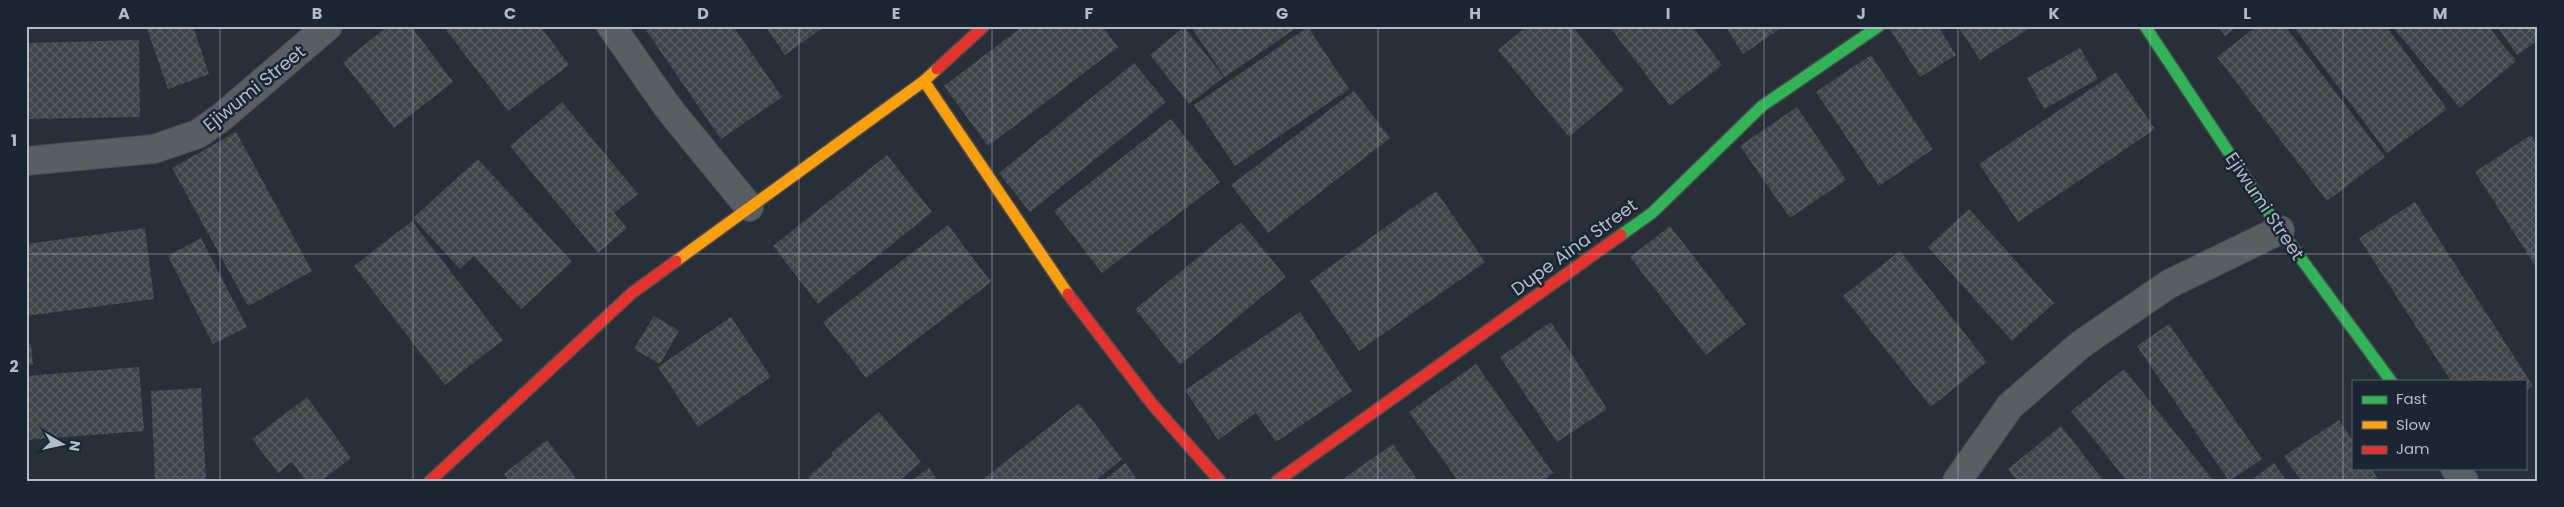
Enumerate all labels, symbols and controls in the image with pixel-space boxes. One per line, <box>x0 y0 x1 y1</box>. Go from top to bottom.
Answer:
text: A <box>118 2 130 25</box>
text: B <box>312 2 322 25</box>
text: C <box>504 2 516 25</box>
text: D <box>697 2 709 25</box>
text: E <box>892 2 900 25</box>
text: F <box>1085 2 1094 25</box>
text: G <box>1276 2 1288 25</box>
text: H <box>1469 2 1481 25</box>
text: I <box>1666 2 1670 25</box>
text: J <box>1856 2 1866 25</box>
text: K <box>2048 2 2060 25</box>
text: L <box>2243 2 2251 25</box>
text: M <box>2433 2 2447 25</box>
street label: Ejiwumi Street <box>198 39 310 137</box>
text: 1 <box>11 129 17 152</box>
street label: Ejiwumi Street <box>2220 147 2310 265</box>
street label: Dupe Aina Street <box>1506 193 1642 301</box>
text: 2 <box>9 355 19 378</box>
legend <box>2352 380 2526 470</box>
text: Fast <box>2396 388 2427 409</box>
text: Slow <box>2396 414 2431 435</box>
north arrow <box>38 420 88 470</box>
text: Jam <box>2396 438 2430 459</box>
text: N <box>64 439 86 453</box>

